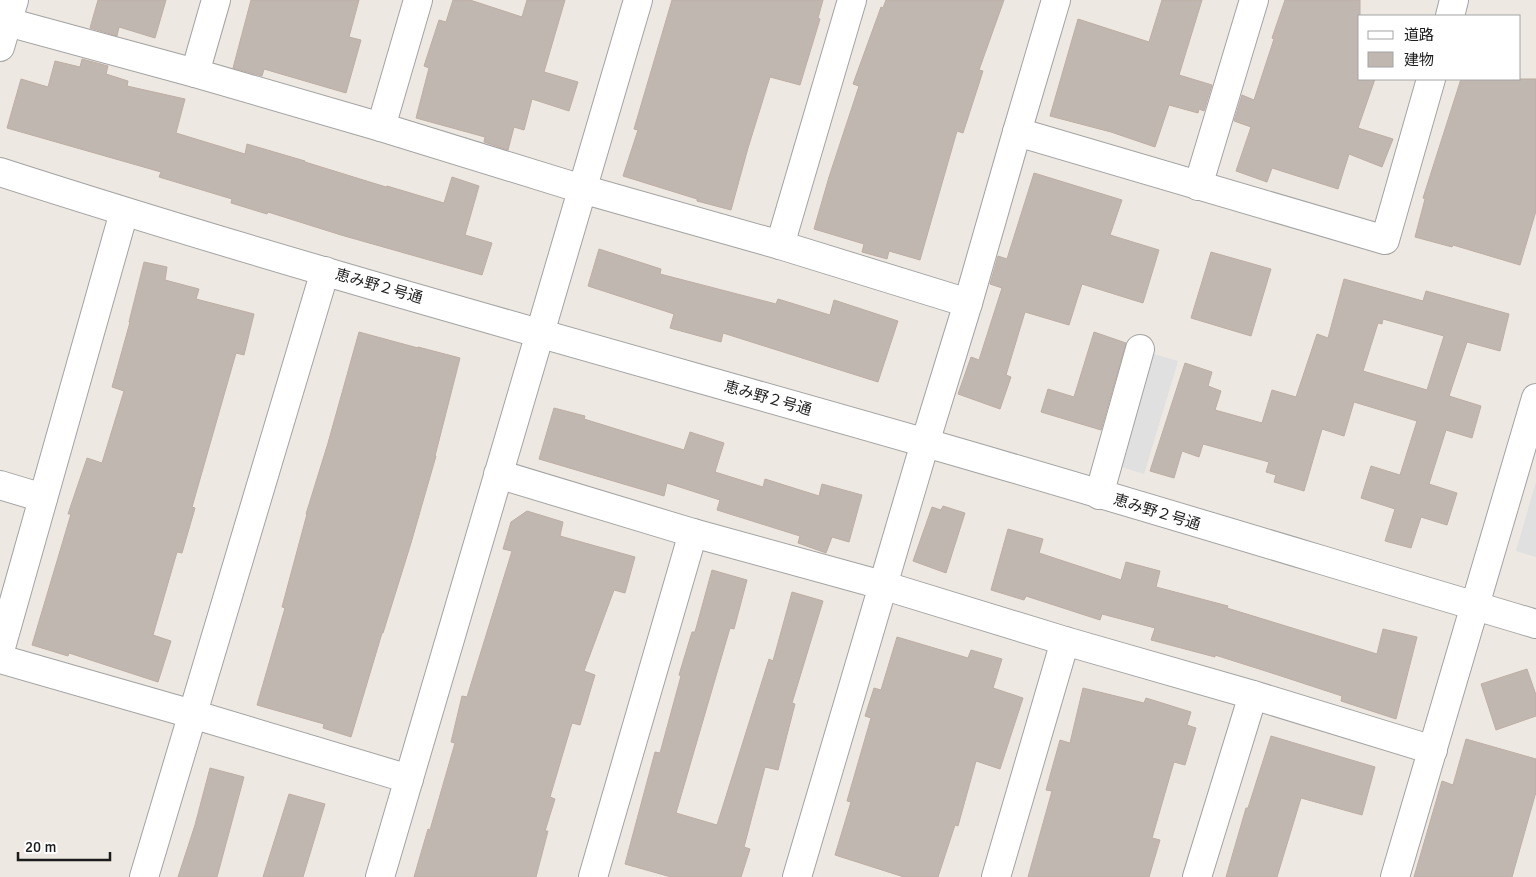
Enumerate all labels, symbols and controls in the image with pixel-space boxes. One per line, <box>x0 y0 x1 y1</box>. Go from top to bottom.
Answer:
legend <box>1358 15 1521 80</box>
text: 道路 <box>1404 26 1434 44</box>
text: 建物 <box>1404 51 1434 69</box>
street label: 恵み野２号通 <box>333 265 425 307</box>
street label: 恵み野２号通 <box>722 377 814 419</box>
street label: 恵み野２号通 <box>1111 490 1203 534</box>
scale bar <box>18 830 110 862</box>
text: 20 m <box>25 838 56 856</box>

